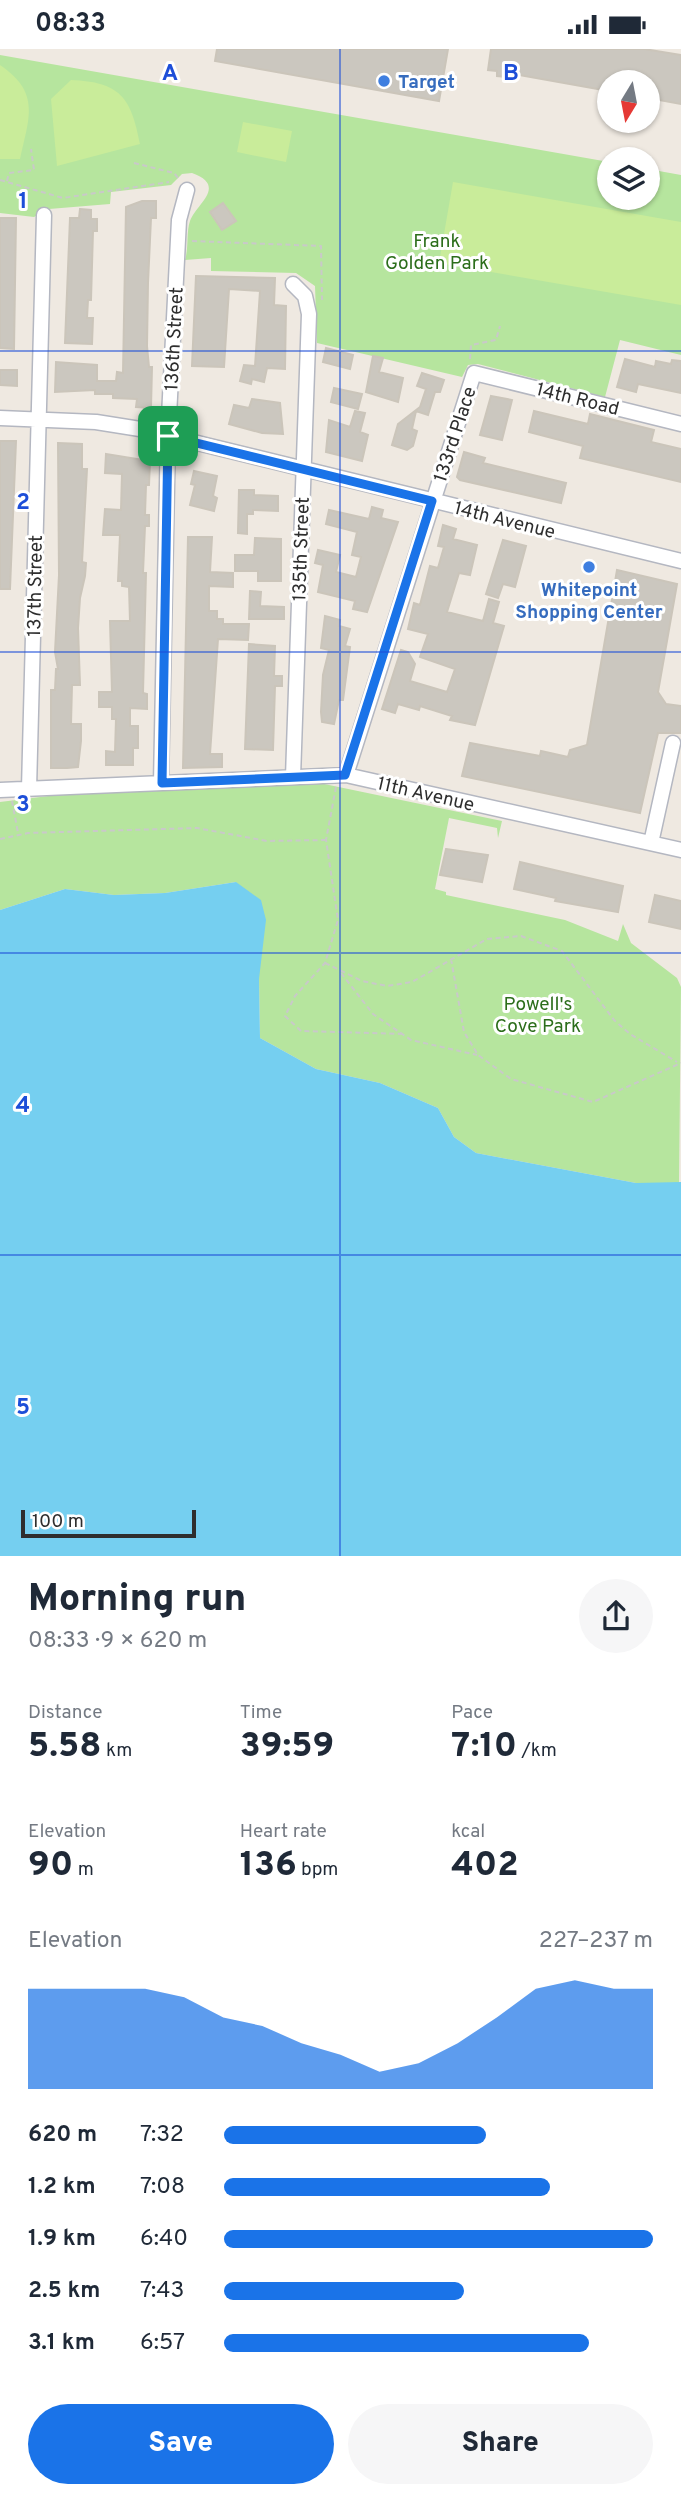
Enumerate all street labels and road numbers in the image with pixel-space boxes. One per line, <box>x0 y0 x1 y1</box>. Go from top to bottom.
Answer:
street label: 136th Street <box>160 286 190 392</box>
street label: 14th Road <box>534 378 621 422</box>
street label: 133rd Place <box>429 384 483 485</box>
street label: 135th Street <box>288 496 316 602</box>
street label: 14th Avenue <box>452 497 558 545</box>
street label: 137th Street <box>23 535 49 637</box>
street label: 11th Avenue <box>375 772 476 818</box>

